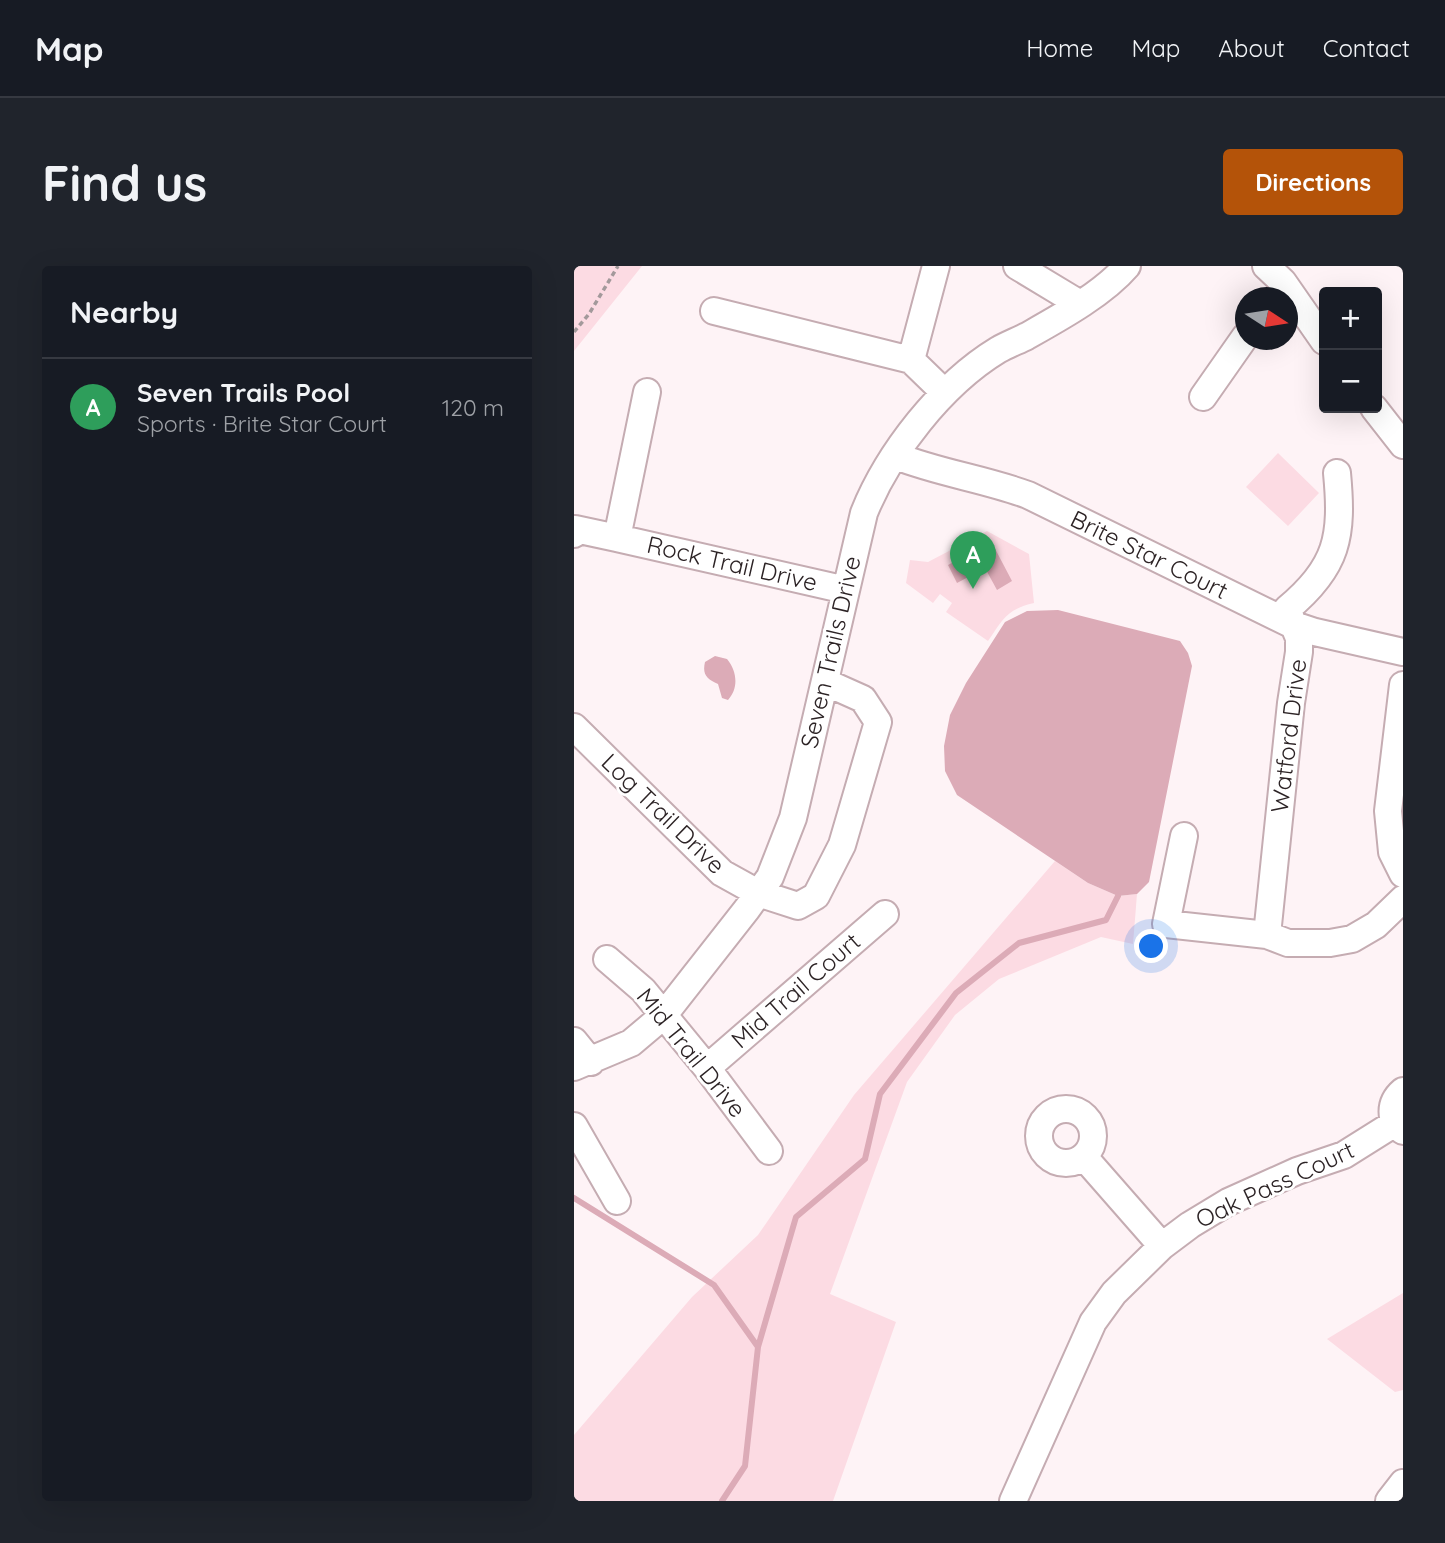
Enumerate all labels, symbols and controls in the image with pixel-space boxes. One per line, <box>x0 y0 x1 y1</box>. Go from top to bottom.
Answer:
text: Map <box>35 28 103 69</box>
text: Home <box>1026 33 1093 63</box>
text: Map <box>1131 33 1180 63</box>
text: About <box>1218 33 1285 63</box>
text: Contact <box>1323 33 1410 63</box>
button: Directions <box>1223 149 1403 215</box>
text: Find us <box>42 152 207 213</box>
north arrow <box>1235 287 1298 350</box>
map controls <box>1319 287 1382 413</box>
button: + <box>1319 287 1382 350</box>
text: Nearby <box>70 293 178 331</box>
button: − <box>1319 350 1382 413</box>
text: Seven Trails Pool <box>137 376 350 409</box>
text: A <box>86 393 100 422</box>
text: 120 m <box>442 393 504 422</box>
text: Sports · Brite Star Court <box>137 409 387 438</box>
street label: Brite Star Court <box>1066 503 1233 605</box>
street label: Rock Trail Drive <box>644 529 820 597</box>
pin: A <box>950 531 996 589</box>
street label: Seven Trails Drive <box>793 553 867 751</box>
street label: Watford Drive <box>1264 657 1312 815</box>
street label: Log Trail Drive <box>596 747 732 880</box>
street label: Mid Trail Court <box>725 926 866 1054</box>
your location <box>1134 929 1168 963</box>
street label: Mid Trail Drive <box>631 982 753 1123</box>
street label: Oak Pass Court <box>1191 1134 1359 1234</box>

